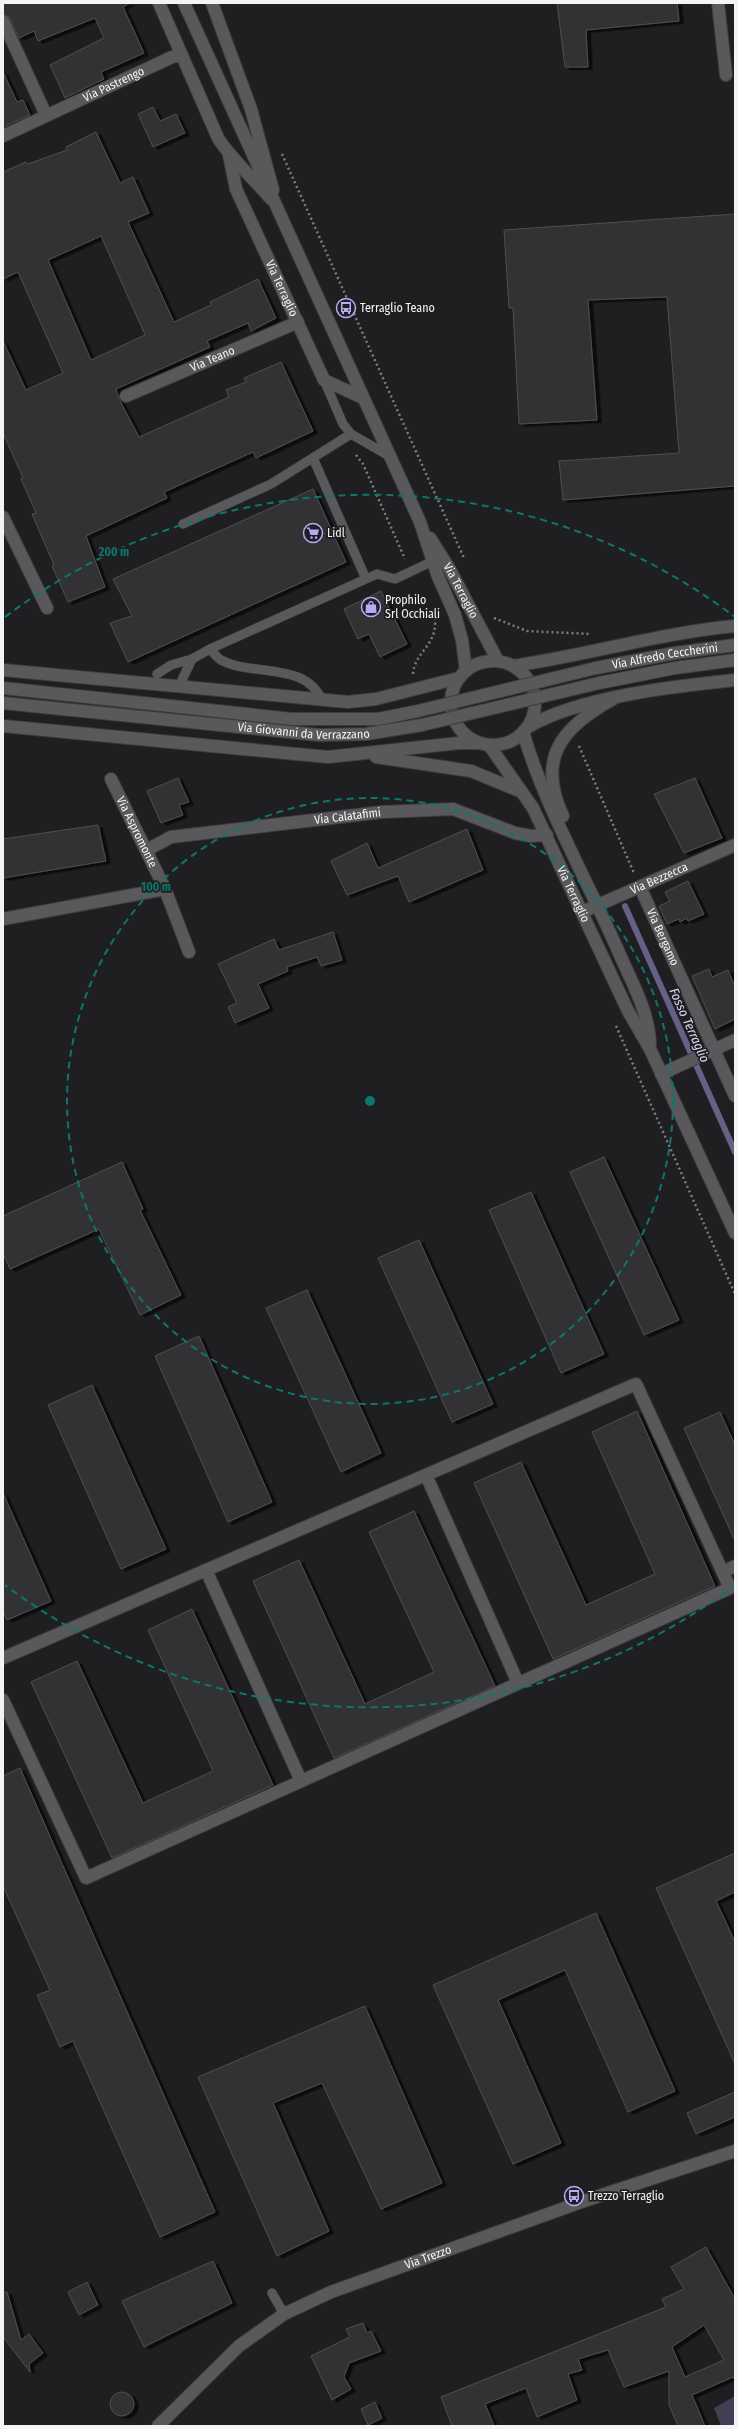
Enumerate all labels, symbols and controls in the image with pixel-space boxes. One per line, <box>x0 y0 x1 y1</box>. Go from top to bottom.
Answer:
street label: Via Pastrengo <box>81 64 147 105</box>
street label: Via Terraglio <box>263 258 301 319</box>
bus stop icon: Terraglio Teano <box>335 297 357 319</box>
place label: Terraglio Teano <box>360 301 435 315</box>
street label: Via Teano <box>188 343 237 375</box>
supermarket icon: Lidl <box>302 522 324 544</box>
place label: Lidl <box>327 526 345 540</box>
text: 200 m <box>98 545 129 559</box>
street label: Via Terraglio <box>440 560 481 621</box>
place label: Prophilo Srl Occhiali <box>385 593 440 621</box>
shop icon: Prophilo Srl Occhiali <box>360 596 382 618</box>
street label: Via Alfredo Ceccherini <box>611 640 719 672</box>
street label: Via Giovanni da Verrazzano <box>237 720 371 742</box>
street label: Via Aspromonte <box>114 794 160 870</box>
street label: Via Calatafimi <box>313 805 382 827</box>
street label: Via Bezzecca <box>628 860 690 897</box>
street label: Via Terraglio <box>554 864 593 925</box>
text: 100 m <box>141 880 171 894</box>
street label: Via Bergamo <box>644 906 682 968</box>
water label: Fosso Terraglio <box>666 986 713 1065</box>
centre of rings <box>363 1094 377 1108</box>
bus stop icon: Trezzo Terraglio <box>563 2185 585 2207</box>
place label: Trezzo Terraglio <box>588 2189 664 2203</box>
street label: Via Trezzo <box>403 2242 453 2272</box>

